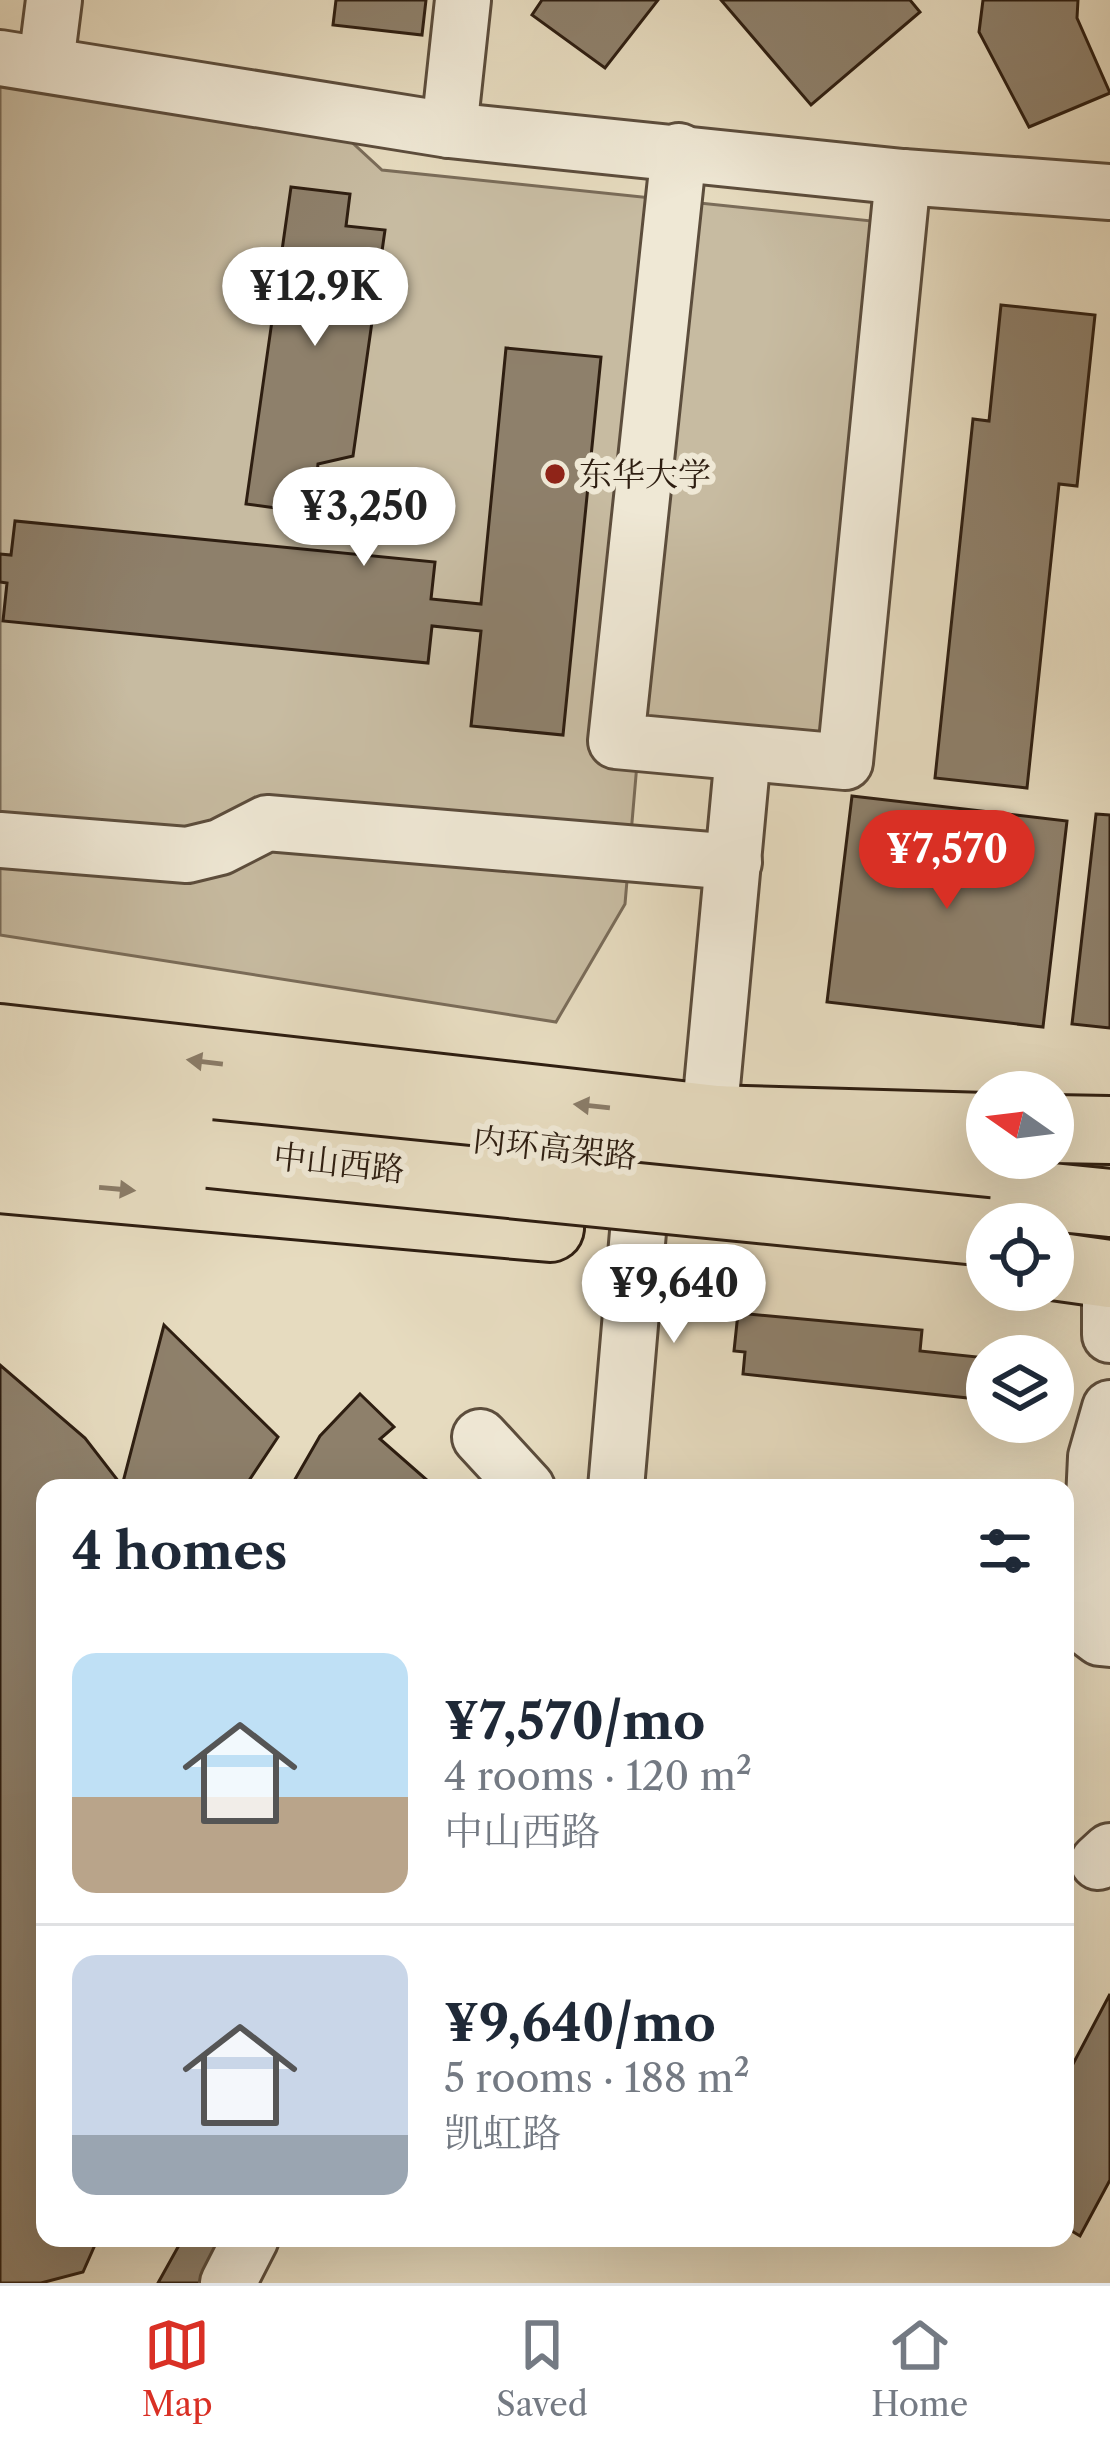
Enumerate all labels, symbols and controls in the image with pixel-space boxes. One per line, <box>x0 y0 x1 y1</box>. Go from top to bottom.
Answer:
pin: ¥12.9K <box>217 247 413 349</box>
text: ¥12.9K <box>249 262 381 310</box>
place label: 东华大学 <box>579 454 711 495</box>
marker: 东华大学 <box>542 461 568 487</box>
pin: ¥3,250 <box>266 467 462 569</box>
text: ¥3,250 <box>300 482 428 530</box>
pin: ¥7,570 <box>849 810 1045 912</box>
text: ¥7,570 <box>886 825 1008 873</box>
one-way arrow <box>186 1053 223 1072</box>
north arrow <box>966 1071 1074 1179</box>
map controls <box>966 1071 1074 1443</box>
one-way arrow <box>573 1097 611 1116</box>
street label: 内环高架路 <box>471 1119 639 1177</box>
street label: 中山西路 <box>271 1136 407 1190</box>
one-way arrow <box>98 1180 136 1199</box>
button: locate <box>966 1203 1074 1311</box>
pin: ¥9,640 <box>576 1244 772 1346</box>
text: ¥9,640 <box>609 1259 739 1307</box>
button: layers <box>966 1335 1074 1443</box>
icon: filters <box>972 1518 1038 1584</box>
text: 4 homes <box>72 1520 287 1582</box>
text: ¥7,570/mo <box>444 1690 706 1752</box>
icon: home <box>168 1701 312 1845</box>
text: 4 rooms · 120 m² <box>444 1752 752 1800</box>
text: 中山西路 <box>444 1807 600 1855</box>
text: ¥9,640/mo <box>444 1992 716 2054</box>
icon: home <box>168 2003 312 2147</box>
text: 5 rooms · 188 m² <box>444 2054 750 2102</box>
text: 凯虹路 <box>444 2109 561 2157</box>
tab: Map <box>142 2312 213 2425</box>
tab: Saved <box>496 2312 588 2425</box>
tab: Home <box>871 2312 968 2425</box>

